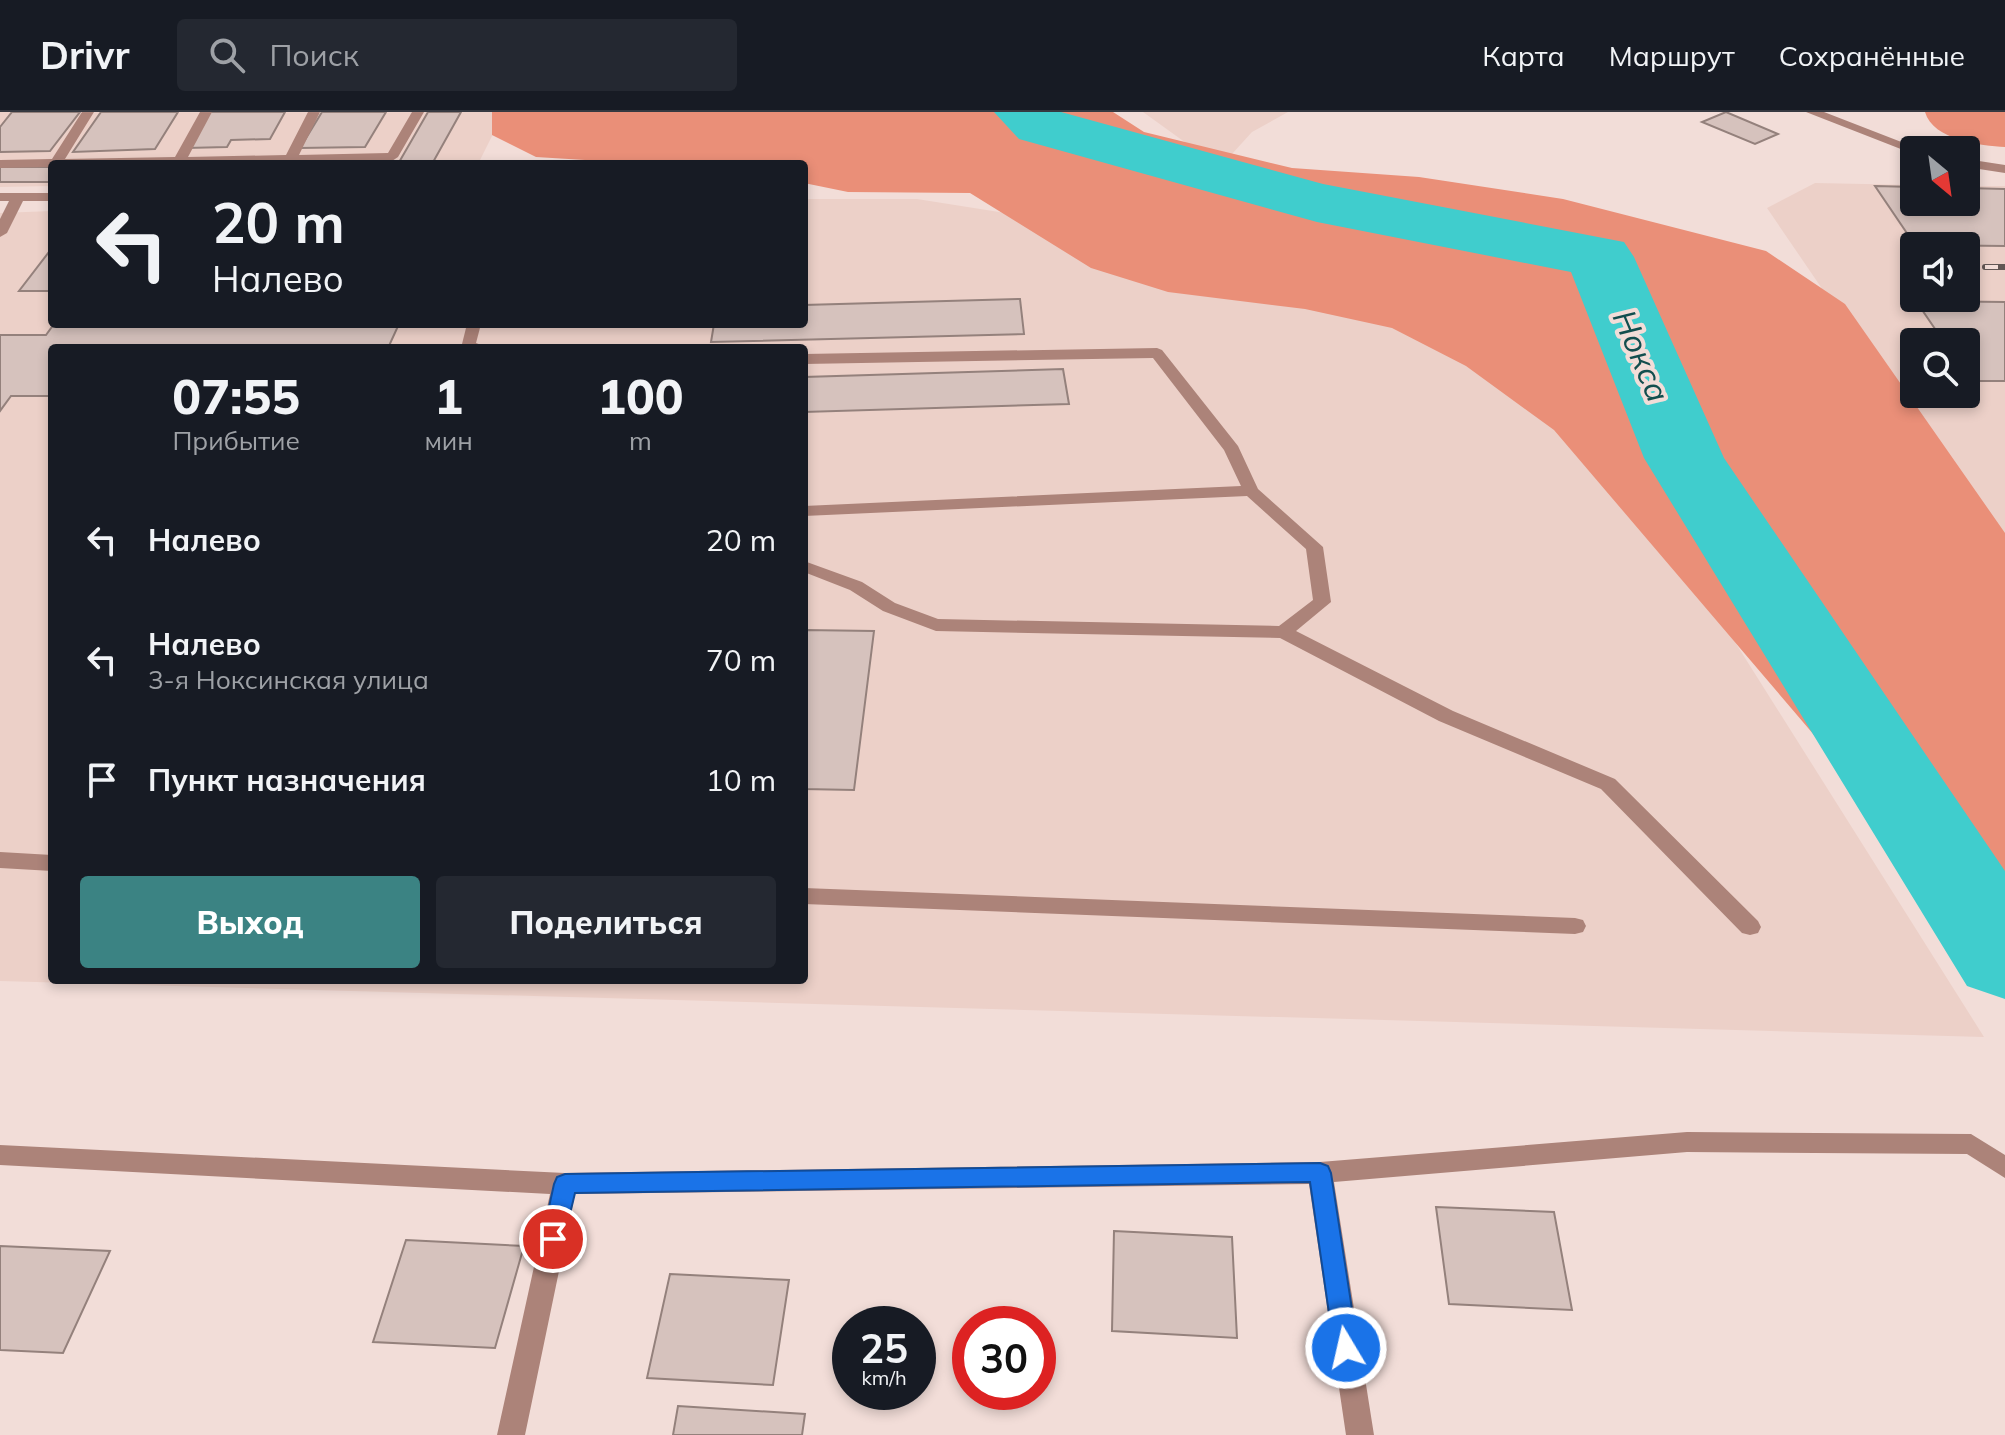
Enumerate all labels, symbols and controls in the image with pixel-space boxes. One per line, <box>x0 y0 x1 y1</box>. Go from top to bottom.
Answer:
search box <box>177 19 737 91</box>
text: Drivr <box>40 31 129 79</box>
icon: search <box>205 33 249 77</box>
text: Поиск <box>269 36 359 74</box>
text: Карта <box>1482 38 1565 73</box>
text: Маршрут <box>1609 38 1735 73</box>
text: Сохранённые <box>1779 38 1965 73</box>
north arrow <box>1900 136 1980 216</box>
map controls <box>1900 136 1980 408</box>
text: 20 m <box>212 187 345 257</box>
icon: left <box>80 192 184 296</box>
button: sound <box>1900 232 1980 312</box>
text: Налево <box>212 256 344 301</box>
water label: Нокса <box>1605 304 1679 408</box>
button: search <box>1900 328 1980 408</box>
text: 07:55 <box>172 366 300 426</box>
text: 1 <box>434 366 463 426</box>
text: 100 <box>597 366 684 426</box>
text: Прибытие <box>172 424 300 457</box>
text: мин <box>424 424 473 457</box>
text: m <box>629 424 652 457</box>
icon: left <box>80 518 124 562</box>
text: Налево <box>148 521 261 559</box>
text: 20 m <box>706 521 776 559</box>
text: Налево <box>148 625 261 663</box>
icon: left <box>80 638 124 682</box>
text: 70 m <box>706 641 776 679</box>
text: 3-я Ноксинская улица <box>148 663 429 696</box>
icon: arrive <box>80 758 124 802</box>
text: Пункт назначения <box>148 761 426 799</box>
text: 10 m <box>706 761 776 799</box>
button: Выход <box>80 876 420 968</box>
button: Поделиться <box>436 876 776 968</box>
pin <box>519 1205 587 1273</box>
icon: arrive <box>531 1217 575 1261</box>
speed limit sign: 30 <box>952 1306 1056 1410</box>
position arrow <box>1304 1306 1388 1390</box>
text: 25 <box>860 1323 908 1373</box>
text: km/h <box>861 1365 907 1390</box>

